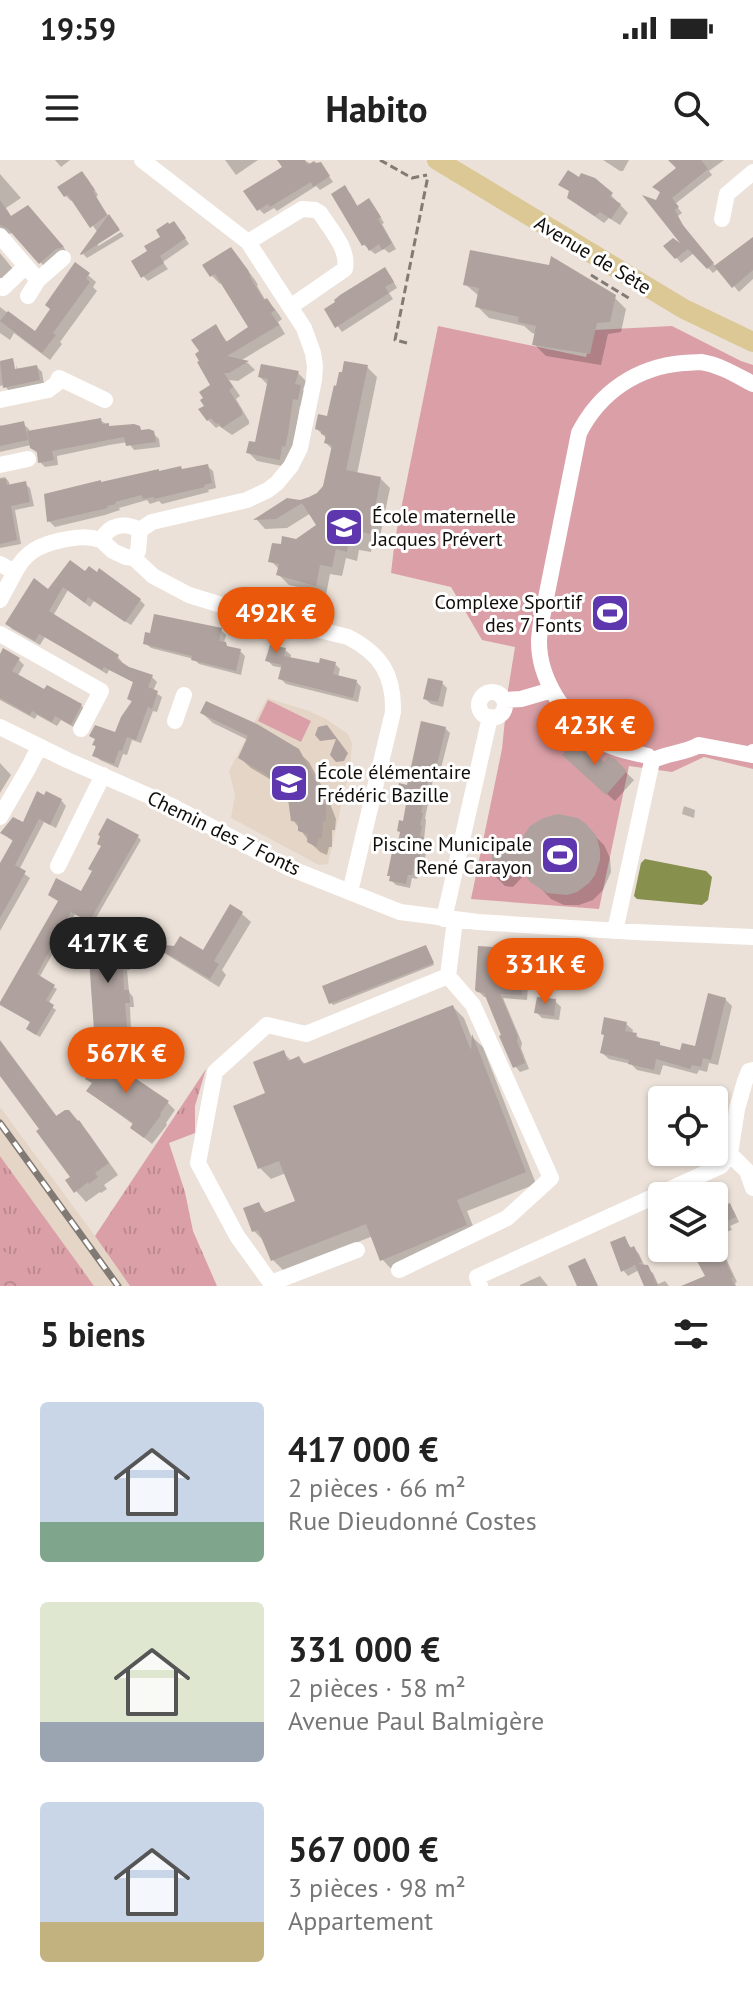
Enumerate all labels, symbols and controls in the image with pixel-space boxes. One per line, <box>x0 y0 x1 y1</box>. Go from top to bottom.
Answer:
text: 19:59 <box>40 9 116 48</box>
text: Habito <box>326 85 428 132</box>
icon: menu <box>40 86 84 130</box>
icon: search <box>669 86 713 130</box>
street label: Avenue de Sète <box>530 210 656 300</box>
place label: École maternelle Jacques Prévert <box>371 503 516 552</box>
school or university icon: École maternelle Jacques Prévert <box>323 506 365 548</box>
pin: 492K € <box>211 587 341 655</box>
place label: Complexe Sportif des 7 Fonts <box>435 589 584 638</box>
sports icon: Complexe Sportif des 7 Fonts <box>589 592 631 634</box>
text: 492K € <box>236 596 316 629</box>
pin: 423K € <box>530 699 660 767</box>
text: 423K € <box>555 708 635 741</box>
place label: École élémentaire Frédéric Bazille <box>317 759 471 808</box>
school or university icon: École élémentaire Frédéric Bazille <box>268 762 310 804</box>
street label: Chemin des 7 Fonts <box>143 785 305 881</box>
place label: Piscine Municipale René Carayon <box>372 831 532 880</box>
sports icon: Piscine Municipale René Carayon <box>539 834 581 876</box>
pin: 417K € <box>43 917 173 985</box>
text: 417K € <box>68 926 148 959</box>
pin: 331K € <box>480 938 610 1006</box>
text: 331K € <box>505 947 585 980</box>
pin: 567K € <box>61 1027 191 1095</box>
text: 567K € <box>86 1036 166 1069</box>
map controls <box>648 1086 728 1262</box>
button: locate <box>648 1086 728 1166</box>
button: layers <box>648 1182 728 1262</box>
text: 5 biens <box>40 1312 145 1356</box>
icon: filters <box>669 1312 713 1356</box>
text: 417 000 € <box>288 1427 438 1471</box>
icon: home <box>104 1434 200 1530</box>
text: 2 pièces · 66 m² <box>288 1471 466 1504</box>
text: Rue Dieudonné Costes <box>288 1504 537 1537</box>
text: 331 000 € <box>288 1627 440 1671</box>
icon: home <box>104 1634 200 1730</box>
text: 2 pièces · 58 m² <box>288 1671 466 1704</box>
text: Avenue Paul Balmigère <box>288 1704 544 1737</box>
text: 567 000 € <box>288 1827 438 1871</box>
icon: home <box>104 1834 200 1930</box>
text: 3 pièces · 98 m² <box>288 1871 466 1904</box>
text: Appartement <box>288 1904 433 1937</box>

